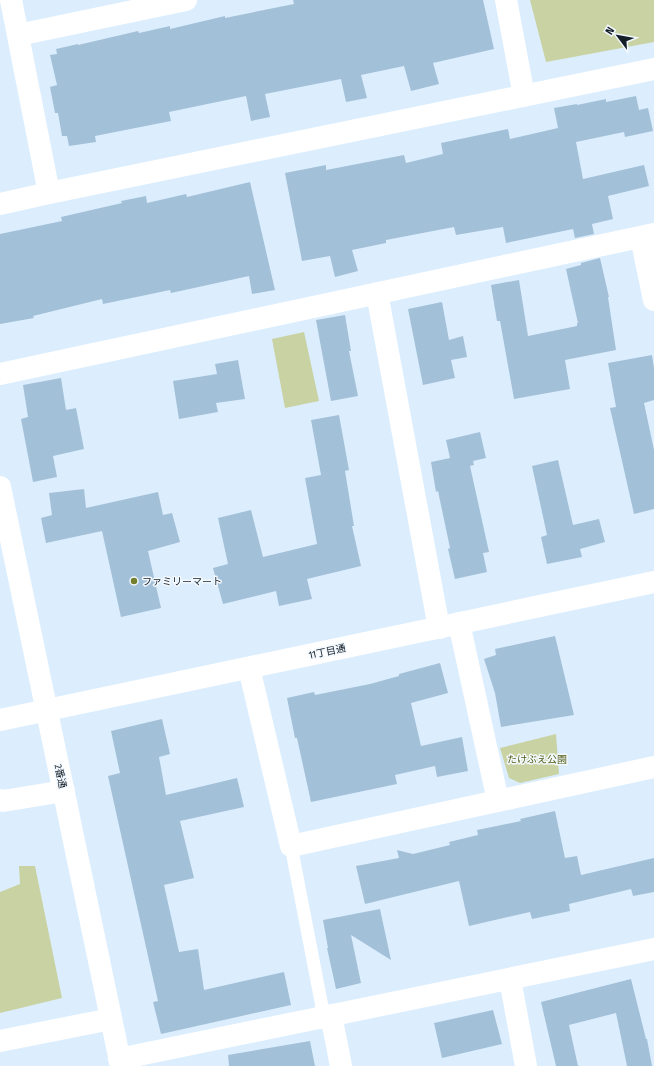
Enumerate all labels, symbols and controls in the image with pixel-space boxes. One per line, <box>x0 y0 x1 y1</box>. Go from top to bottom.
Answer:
north arrow <box>598 16 638 56</box>
text: N <box>603 25 617 37</box>
marker: ファミリーマート <box>129 576 139 586</box>
place label: ファミリーマート <box>142 576 222 588</box>
street label: 11丁目通 <box>308 642 347 662</box>
park label: たけぶえ公園 <box>507 754 567 766</box>
street label: 2番通 <box>52 763 68 789</box>

